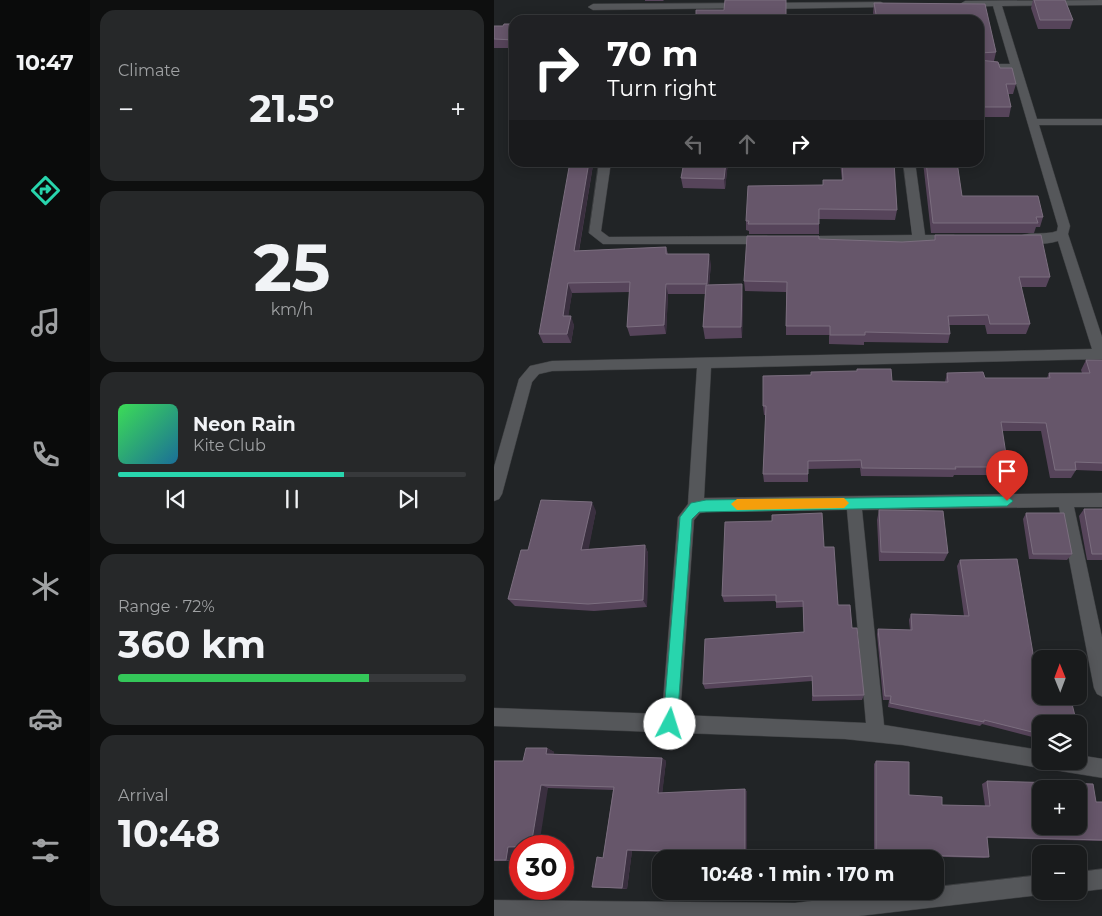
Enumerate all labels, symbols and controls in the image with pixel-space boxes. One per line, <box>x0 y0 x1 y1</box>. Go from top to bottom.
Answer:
text: 70 m <box>607 32 698 75</box>
icon: right <box>524 35 589 100</box>
text: 10:47 <box>16 49 74 76</box>
text: Climate <box>118 61 180 80</box>
text: Turn right <box>607 75 717 102</box>
text: 21.5° <box>249 85 335 132</box>
text: − <box>118 92 134 126</box>
text: + <box>450 92 466 126</box>
icon: left <box>680 130 708 158</box>
icon: ahead <box>733 130 761 158</box>
icon: right <box>786 130 814 158</box>
icon: directions <box>28 173 63 208</box>
text: 25 <box>253 228 331 307</box>
text: km/h <box>271 300 313 319</box>
icon: music <box>28 305 63 340</box>
text: Neon Rain <box>193 413 296 436</box>
text: Kite Club <box>193 436 266 455</box>
icon: phone <box>28 437 63 472</box>
pin <box>986 450 1028 501</box>
icon: arrive <box>993 457 1021 485</box>
icon: previous <box>162 485 190 513</box>
icon: pause <box>278 485 306 513</box>
icon: next <box>394 485 422 513</box>
icon: climate <box>28 569 63 604</box>
text: Range · 72% <box>118 597 215 616</box>
text: 360 km <box>118 621 266 668</box>
north arrow <box>1032 650 1086 705</box>
map controls <box>1032 650 1087 900</box>
position arrow <box>643 697 695 749</box>
icon: car <box>28 701 63 736</box>
button: layers <box>1032 715 1087 770</box>
button: + <box>1032 780 1087 835</box>
text: Arrival <box>118 786 168 805</box>
text: 10:48 <box>118 810 220 857</box>
icon: filters <box>28 833 63 868</box>
speed limit sign: 30 <box>509 835 574 900</box>
button: − <box>1032 845 1087 900</box>
text: 10:48 · 1 min · 170 m <box>702 863 894 886</box>

